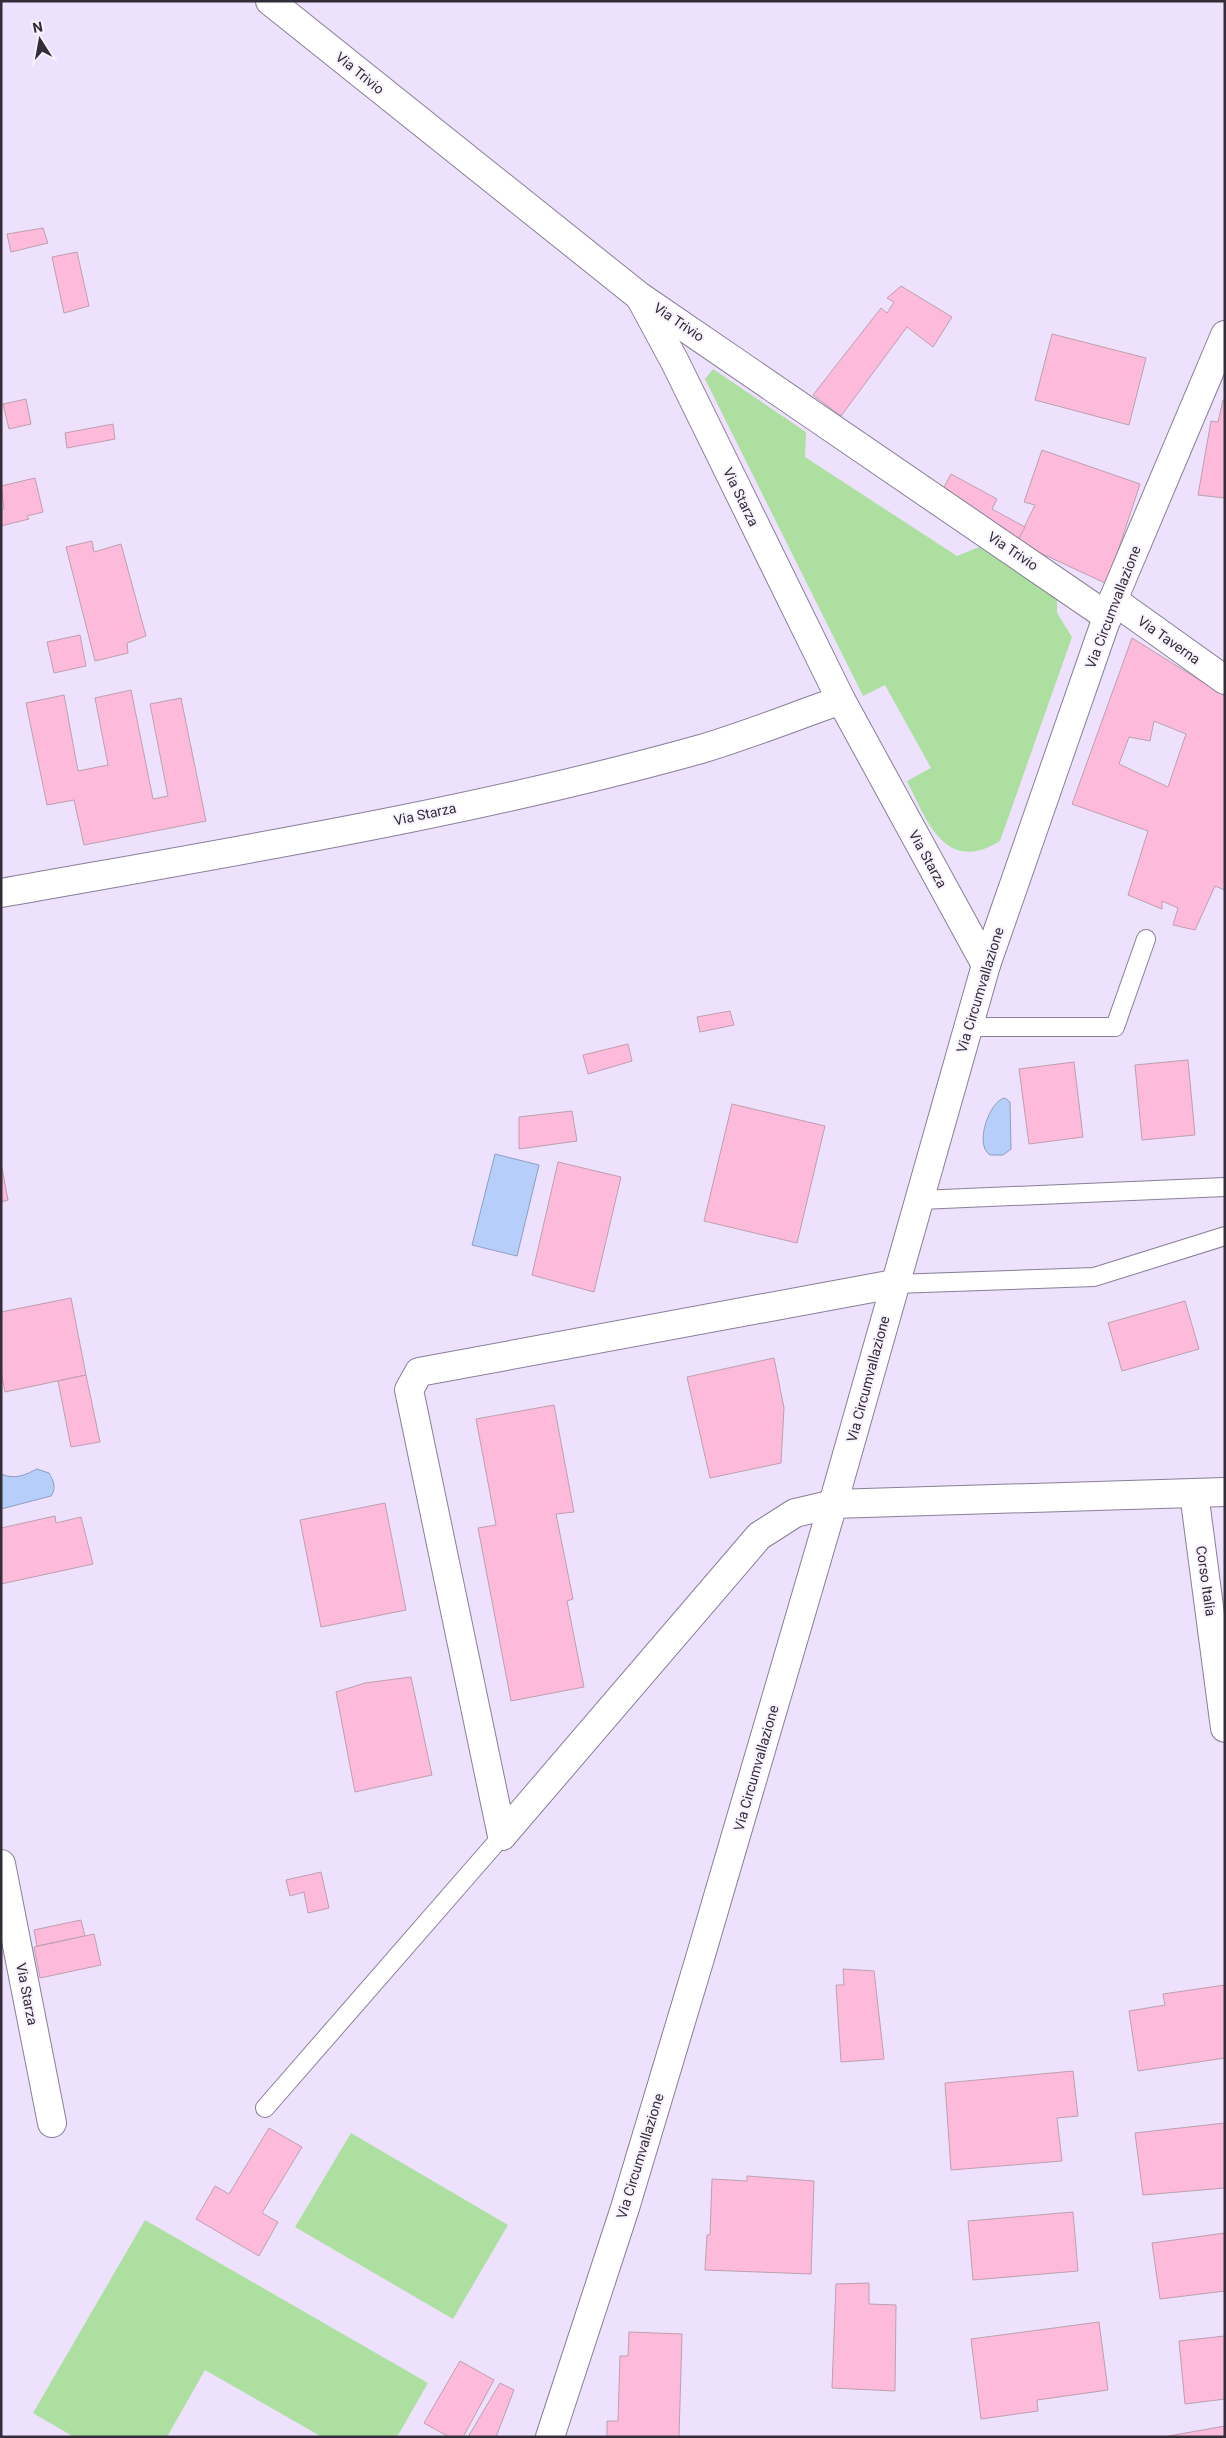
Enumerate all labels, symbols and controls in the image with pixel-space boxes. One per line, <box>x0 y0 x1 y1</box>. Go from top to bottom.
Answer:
north arrow <box>15 15 65 65</box>
text: N <box>31 18 44 36</box>
street label: Via Trivio <box>333 49 387 97</box>
street label: Via Trivio <box>651 299 707 345</box>
street label: Via Starza <box>720 465 762 529</box>
street label: Via Trivio <box>985 528 1041 574</box>
street label: Via Circumvallazione <box>1082 543 1144 671</box>
street label: Via Taverna <box>1135 613 1203 667</box>
street label: Via Starza <box>392 800 458 828</box>
street label: Via Starza <box>906 827 950 891</box>
street label: Via Circumvallazione <box>953 925 1007 1055</box>
street label: Via Circumvallazione <box>843 1314 893 1444</box>
street label: Corso Italia <box>1193 1545 1219 1617</box>
street label: Via Circumvallazione <box>730 1703 782 1833</box>
street label: Via Starza <box>13 1961 41 2027</box>
street label: Via Circumvallazione <box>613 2091 667 2221</box>

